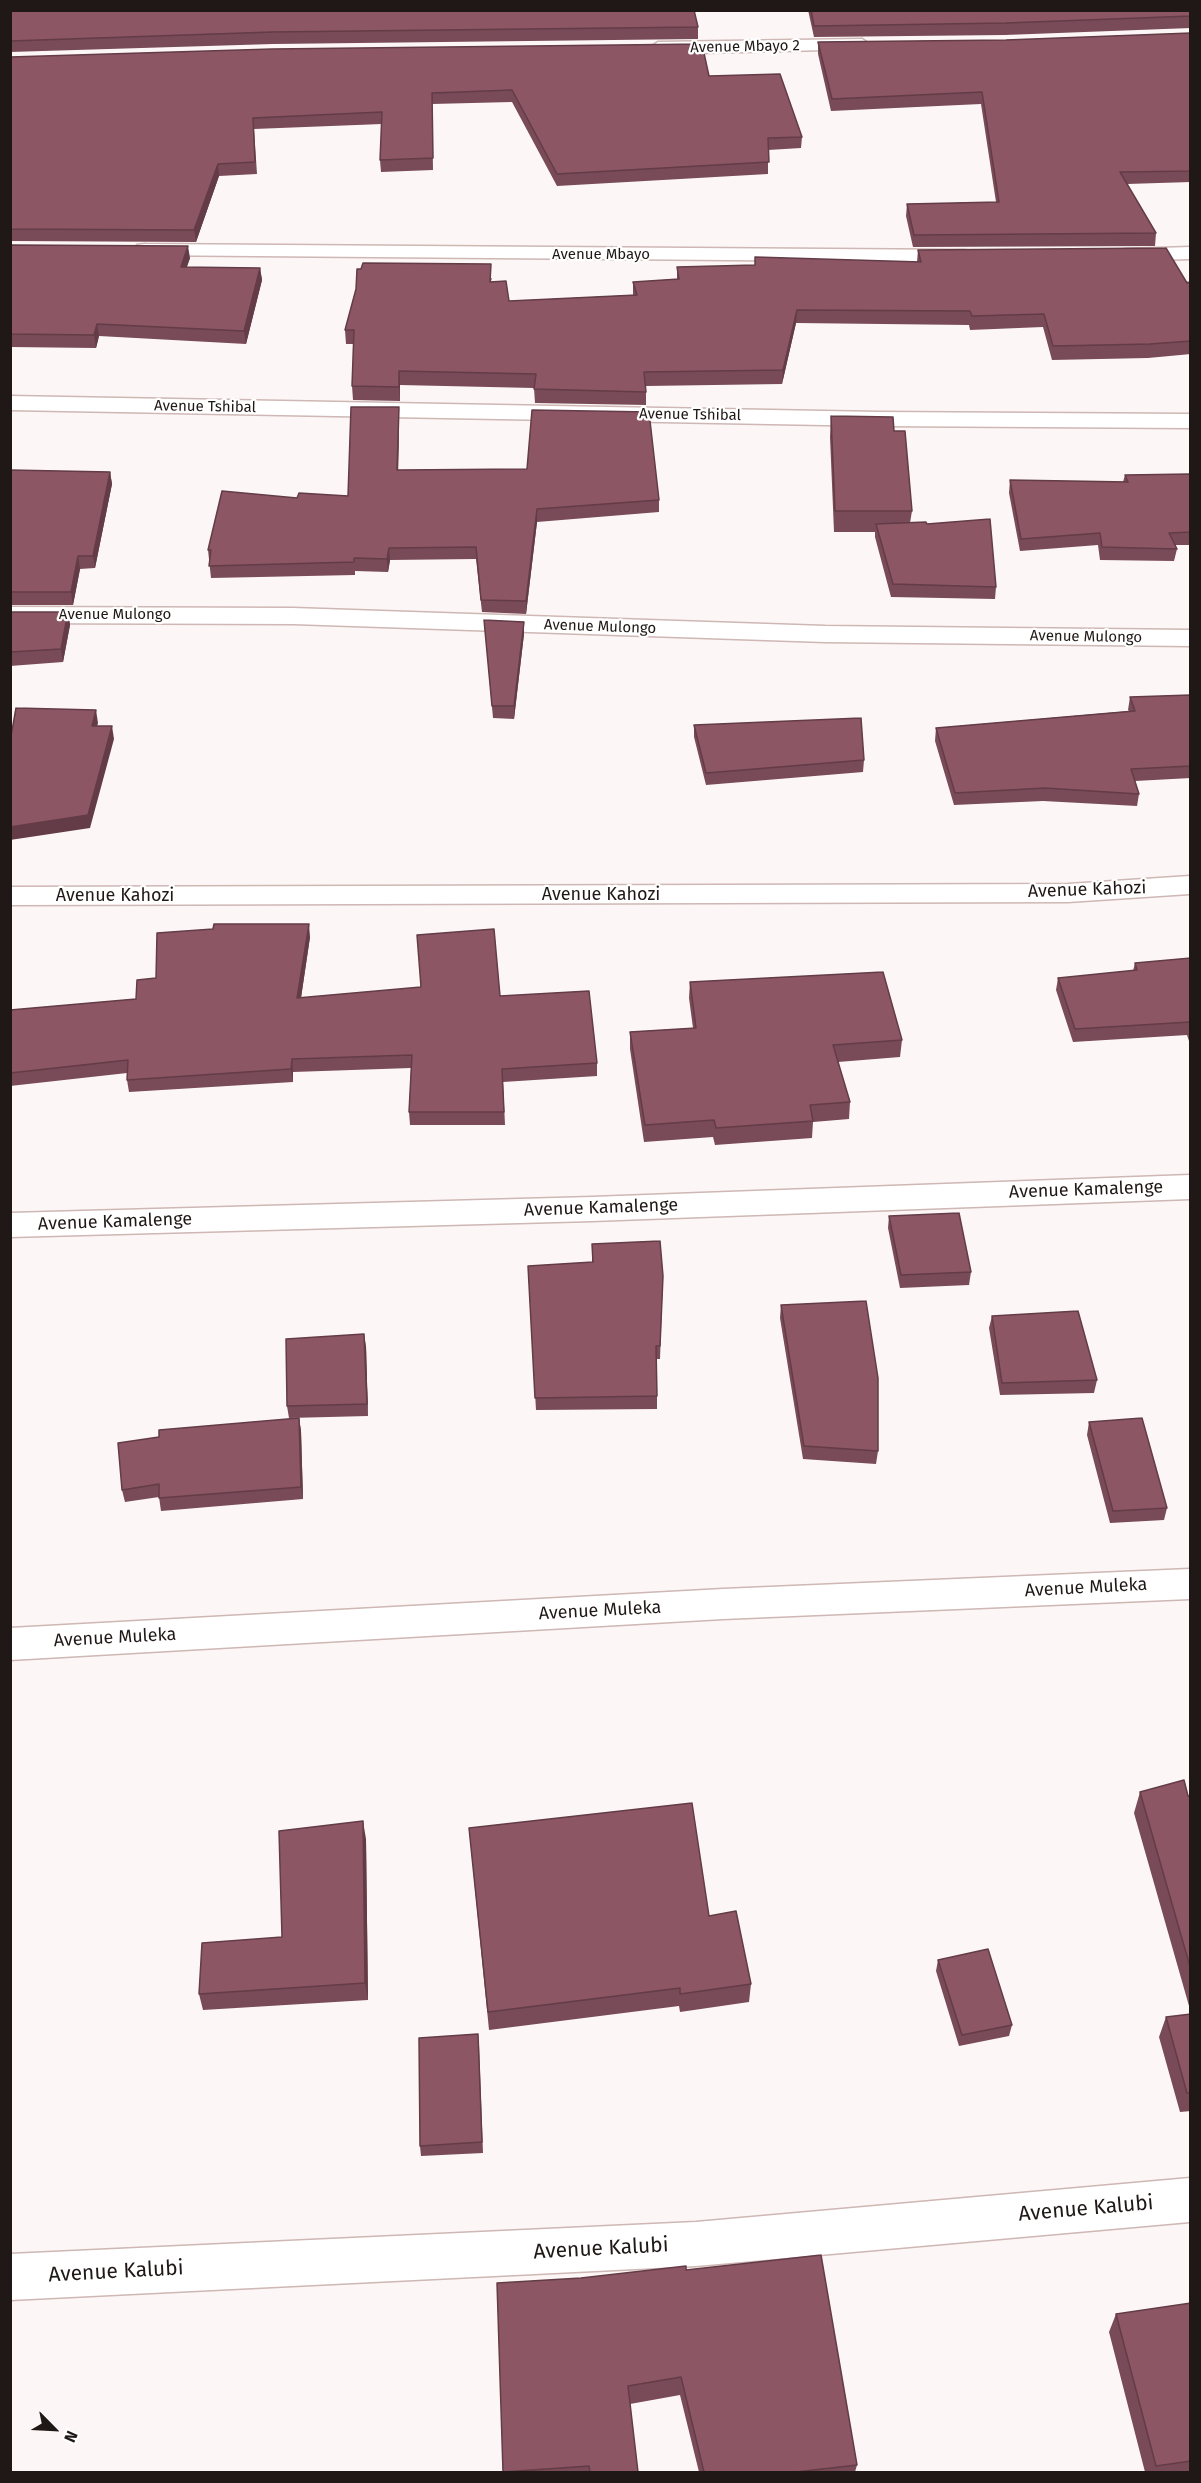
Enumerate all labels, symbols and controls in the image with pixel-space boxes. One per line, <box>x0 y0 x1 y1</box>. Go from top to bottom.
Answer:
street label: Avenue Mbayo 2 <box>690 37 800 57</box>
street label: Avenue Mbayo <box>552 246 650 264</box>
street label: Avenue Tshibal <box>154 397 256 417</box>
street label: Avenue Tshibal <box>639 405 741 425</box>
street label: Avenue Mulongo <box>59 606 171 624</box>
street label: Avenue Mulongo <box>544 616 656 638</box>
street label: Avenue Mulongo <box>1030 627 1142 647</box>
street label: Avenue Kahozi <box>1027 877 1147 903</box>
street label: Avenue Kahozi <box>542 884 660 906</box>
street label: Avenue Kahozi <box>56 885 174 907</box>
street label: Avenue Kamalenge <box>1009 1177 1163 1203</box>
street label: Avenue Kamalenge <box>524 1195 678 1221</box>
street label: Avenue Kamalenge <box>38 1209 192 1235</box>
street label: Avenue Muleka <box>1024 1574 1148 1602</box>
street label: Avenue Muleka <box>538 1597 662 1625</box>
street label: Avenue Muleka <box>53 1624 177 1652</box>
street label: Avenue Kalubi <box>1017 2191 1155 2227</box>
street label: Avenue Kalubi <box>533 2233 669 2265</box>
street label: Avenue Kalubi <box>48 2256 184 2288</box>
north arrow <box>24 2399 84 2459</box>
text: N <box>60 2428 82 2445</box>

